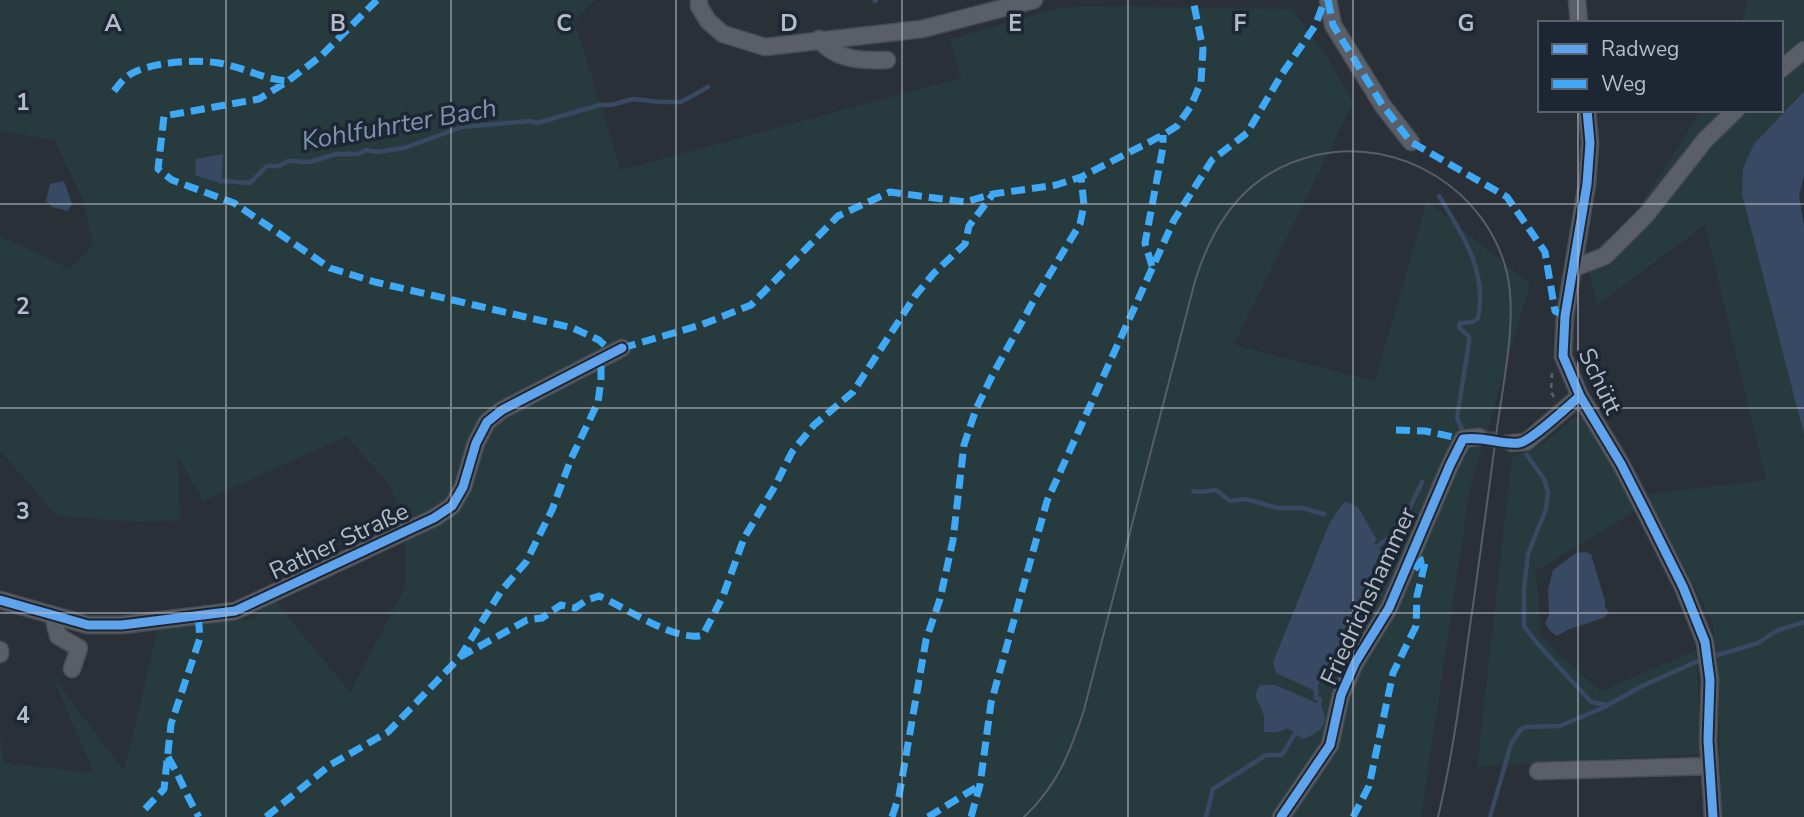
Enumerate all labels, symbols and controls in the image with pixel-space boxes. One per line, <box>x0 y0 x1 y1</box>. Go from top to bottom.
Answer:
text: A <box>104 8 122 39</box>
text: B <box>330 8 346 39</box>
text: C <box>556 8 572 39</box>
text: D <box>780 8 798 39</box>
text: E <box>1008 8 1022 39</box>
text: F <box>1234 8 1247 39</box>
text: G <box>1458 8 1474 39</box>
legend <box>1538 21 1783 112</box>
text: Radweg <box>1601 35 1679 63</box>
text: Weg <box>1601 70 1646 98</box>
text: 1 <box>16 87 30 118</box>
water label: Kohlfuhrter Bach <box>299 90 499 159</box>
text: 2 <box>16 291 30 322</box>
street label: Schütt <box>1571 343 1629 420</box>
street label: Rather Straße <box>264 495 414 587</box>
text: 3 <box>16 496 30 527</box>
street label: Friedrichshammer <box>1313 501 1423 690</box>
text: 4 <box>16 700 30 731</box>

